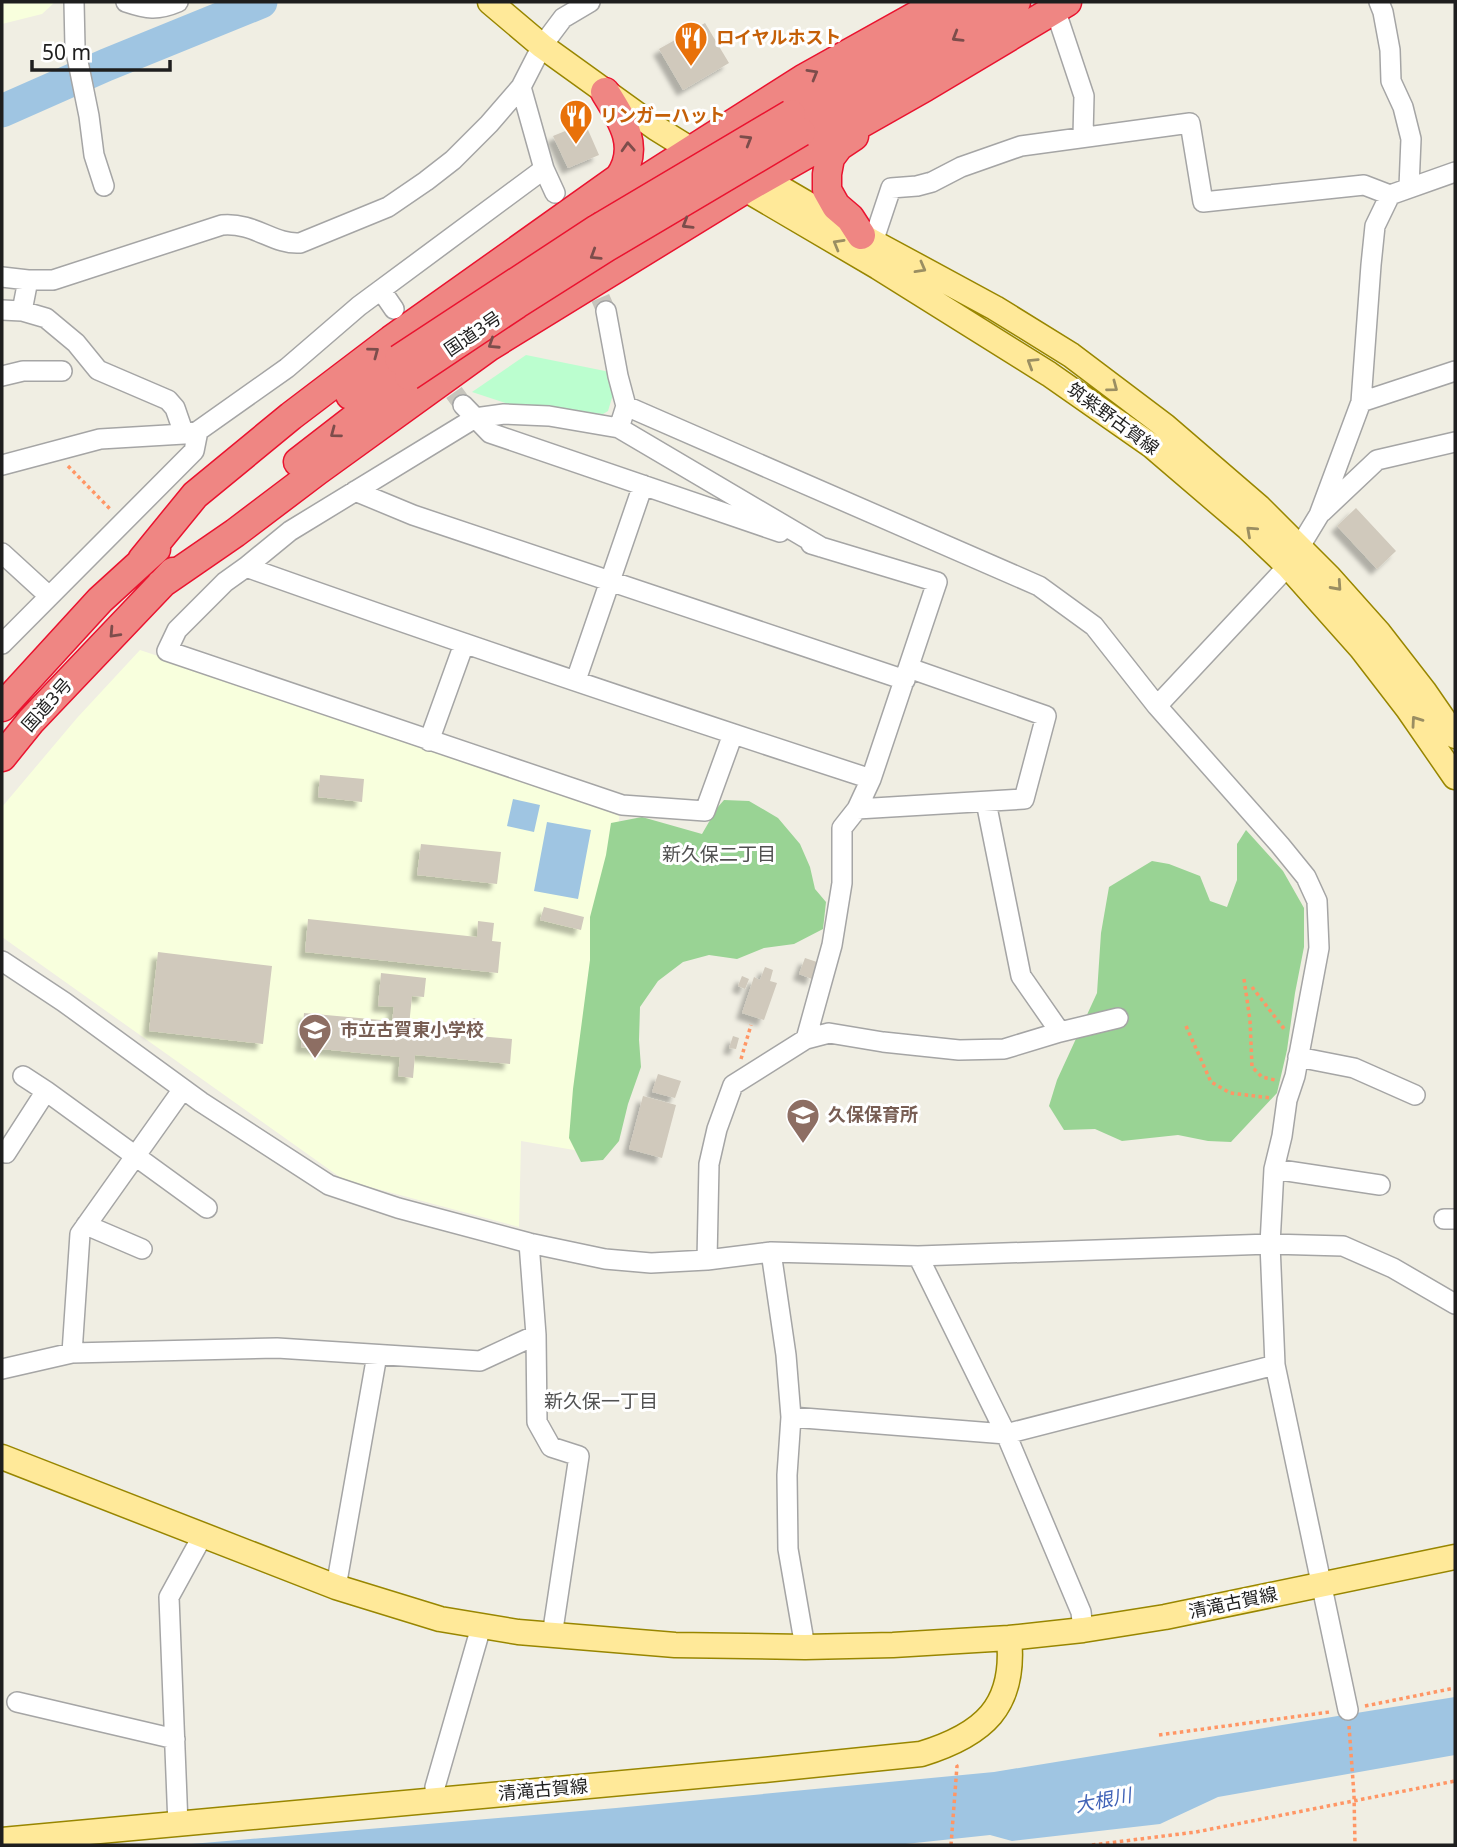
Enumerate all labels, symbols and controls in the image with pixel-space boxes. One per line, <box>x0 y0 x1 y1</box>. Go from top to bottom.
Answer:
restaurant icon: ロイヤルホスト <box>672 19 710 68</box>
place label: ロイヤルホスト <box>716 25 841 49</box>
scale bar <box>32 28 170 72</box>
one-way arrow <box>952 29 965 42</box>
text: 50 m <box>42 38 91 66</box>
one-way arrow <box>805 69 818 82</box>
restaurant icon: リンガーハット <box>557 97 595 146</box>
place label: リンガーハット <box>600 103 726 127</box>
one-way arrow <box>740 136 753 149</box>
one-way arrow <box>620 142 635 153</box>
one-way arrow <box>681 216 694 229</box>
one-way arrow <box>833 239 845 252</box>
one-way arrow <box>590 246 603 259</box>
one-way arrow <box>914 259 926 273</box>
street label: 国道3号 <box>439 305 506 361</box>
one-way arrow <box>488 336 501 349</box>
one-way arrow <box>367 348 379 361</box>
one-way arrow <box>1026 359 1039 372</box>
street label: 筑紫野古賀線 <box>1063 377 1164 460</box>
one-way arrow <box>1105 378 1118 391</box>
one-way arrow <box>331 424 343 437</box>
one-way arrow <box>1246 527 1259 539</box>
one-way arrow <box>1329 578 1342 591</box>
one-way arrow <box>109 625 122 638</box>
street label: 国道3号 <box>16 672 77 736</box>
one-way arrow <box>1411 715 1424 728</box>
district label: 新久保二丁目 <box>662 841 776 867</box>
school or university icon: 市立古賀東小学校 <box>296 1011 334 1060</box>
place label: 市立古賀東小学校 <box>340 1017 484 1041</box>
school or university icon: 久保保育所 <box>784 1096 822 1145</box>
place label: 久保保育所 <box>828 1102 918 1126</box>
district label: 新久保一丁目 <box>544 1388 658 1414</box>
street label: 清滝古賀線 <box>1186 1581 1279 1623</box>
street label: 清滝古賀線 <box>497 1773 589 1805</box>
water label: 大根川 <box>1073 1781 1135 1818</box>

